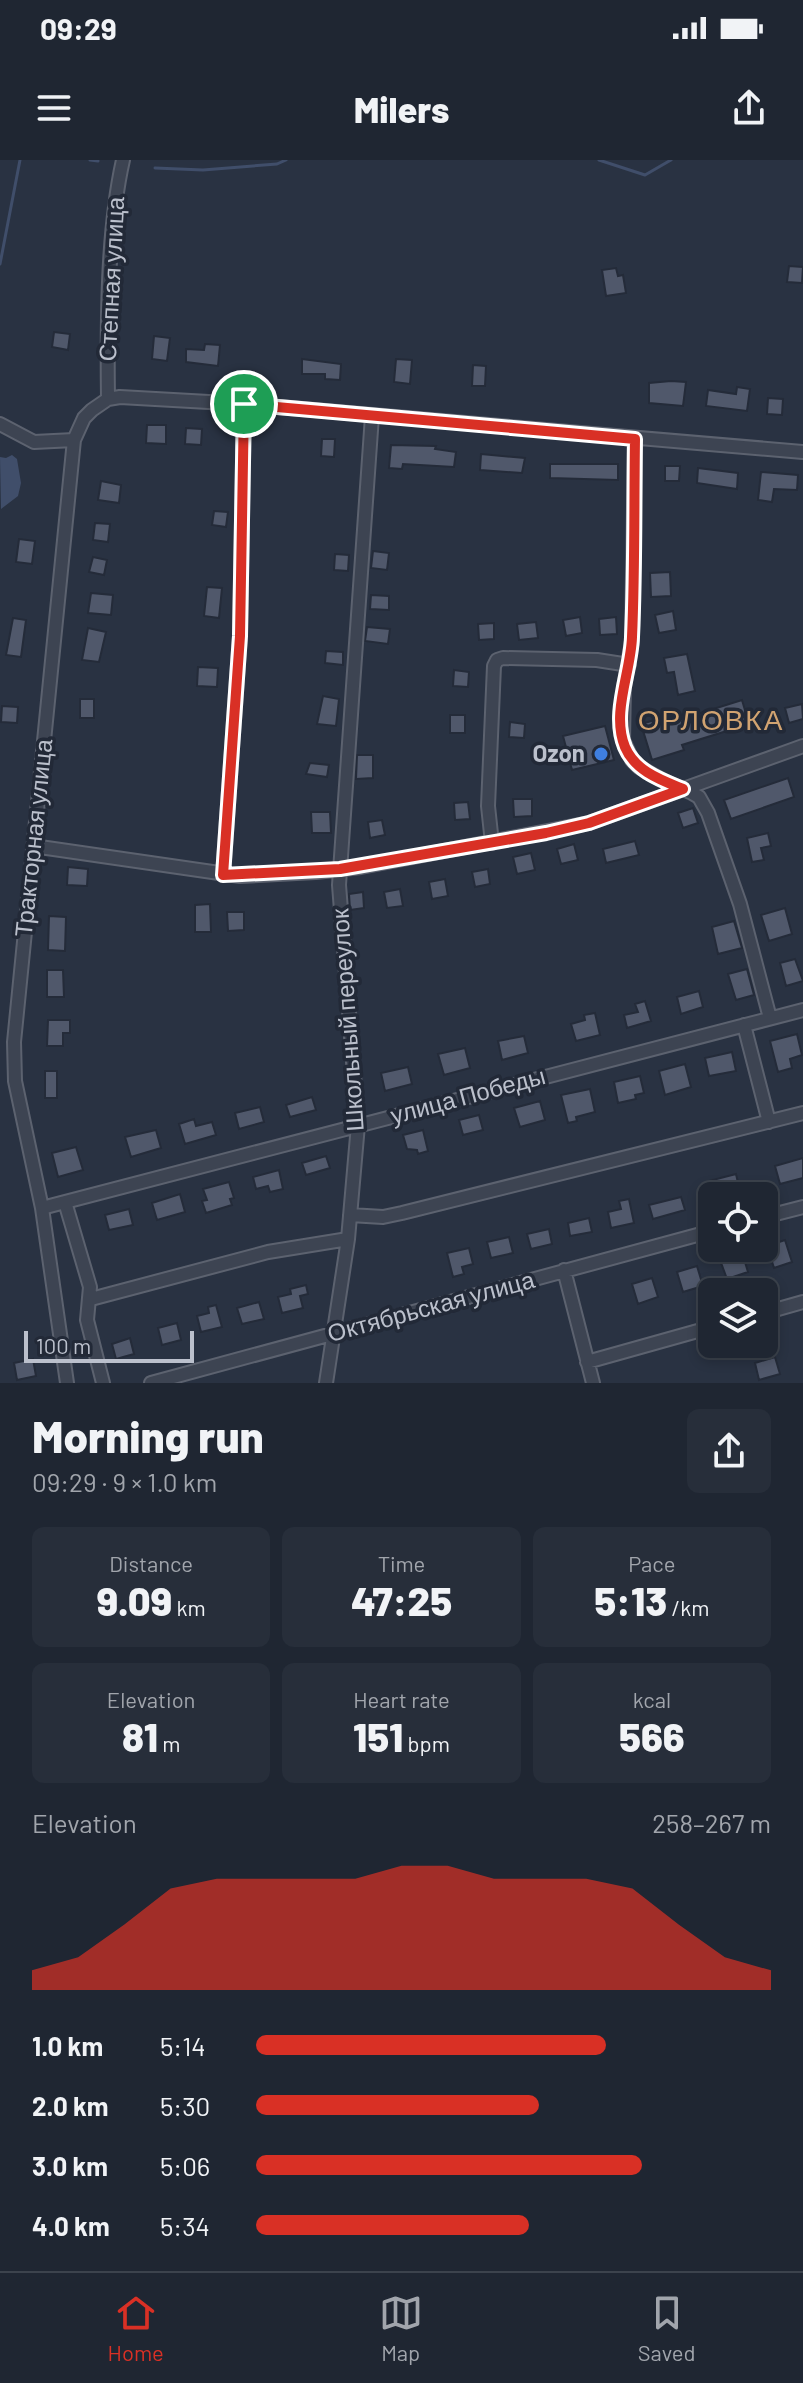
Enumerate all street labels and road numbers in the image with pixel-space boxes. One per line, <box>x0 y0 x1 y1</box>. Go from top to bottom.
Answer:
street label: Степная улица <box>92 195 129 362</box>
street label: Тракторная улица <box>8 737 57 938</box>
street label: Школьный переулок <box>324 907 369 1132</box>
street label: улица Победы <box>387 1060 548 1129</box>
street label: Октябрьская улица <box>324 1264 538 1347</box>

